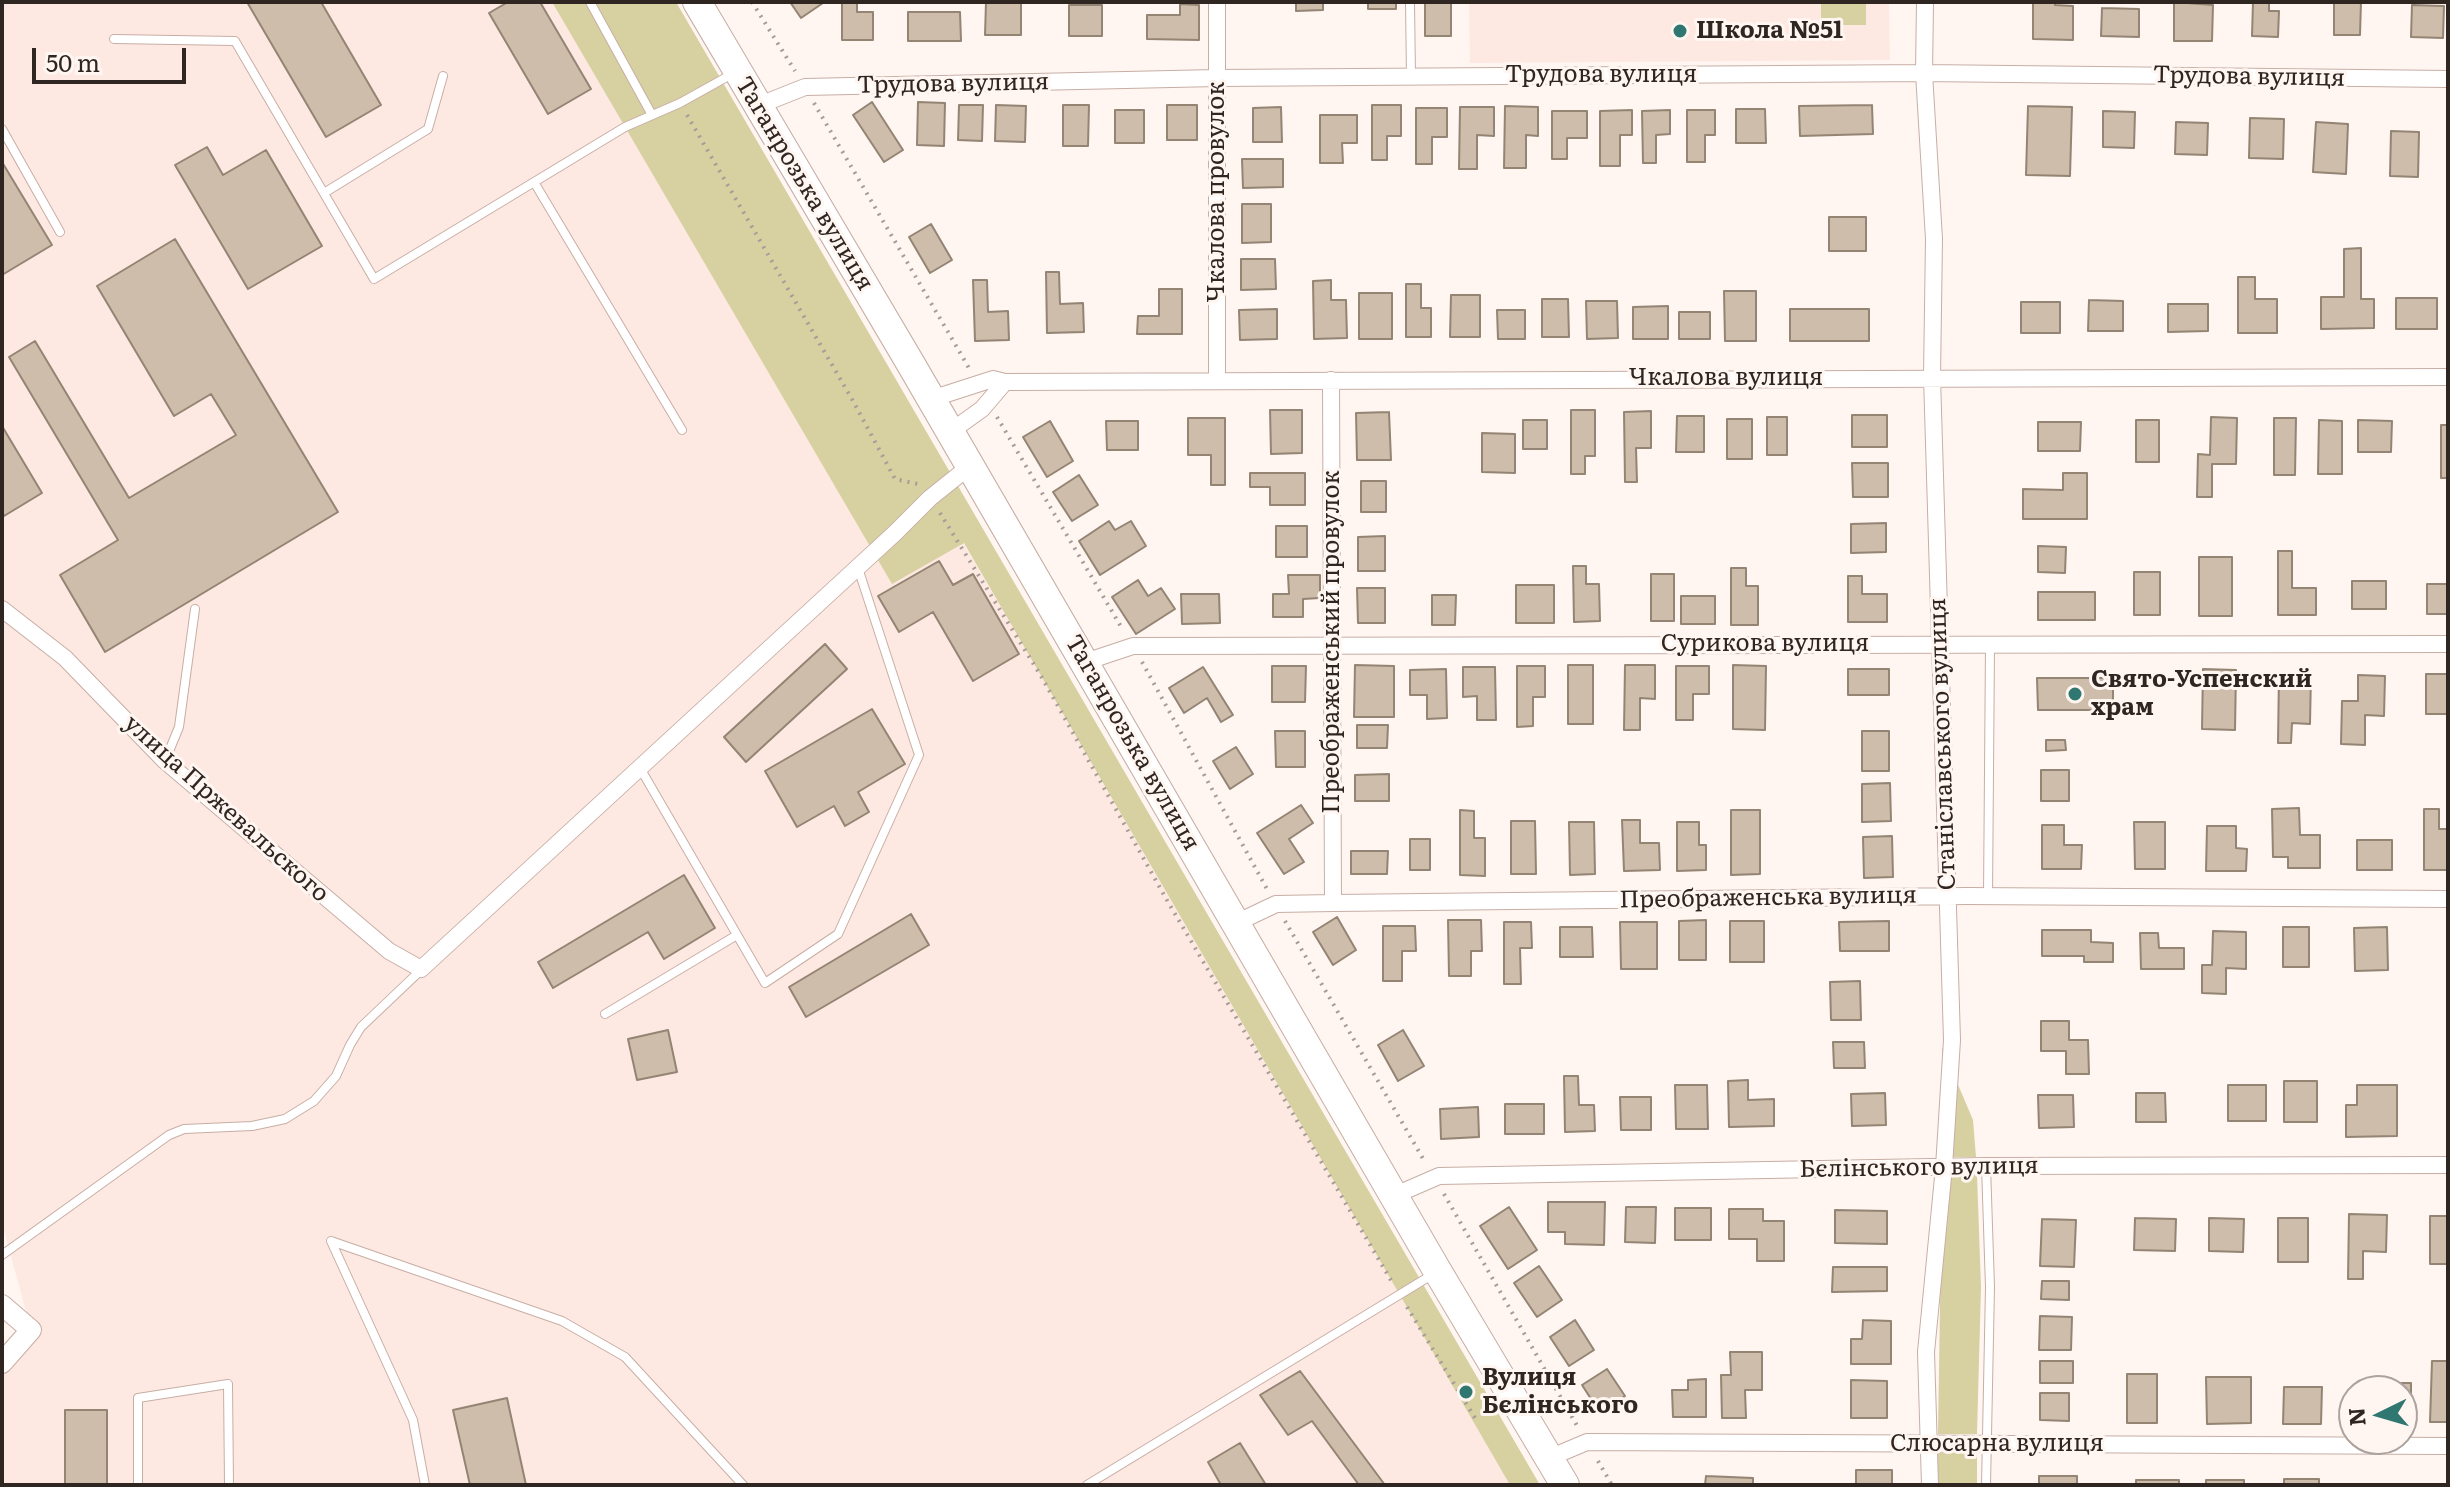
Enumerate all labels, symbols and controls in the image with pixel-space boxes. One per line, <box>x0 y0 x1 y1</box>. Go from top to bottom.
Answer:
place label: Школа №51 <box>1696 17 1843 45</box>
marker: Школа №51 <box>1671 22 1689 40</box>
scale bar <box>36 32 190 82</box>
text: 50 m <box>46 44 100 79</box>
street label: Трудова вулиця <box>1505 61 1697 89</box>
street label: Трудова вулиця <box>2153 61 2345 93</box>
street label: Трудова вулиця <box>857 68 1049 100</box>
street label: Таганрозька вулиця <box>729 72 879 296</box>
street label: Чкалова провулок <box>1203 82 1231 302</box>
street label: Чкалова вулиця <box>1629 364 1823 392</box>
street label: Преображенський провулок <box>1318 470 1346 814</box>
street label: Станіславського вулиця <box>1924 597 1962 891</box>
street label: Таганрозька вулиця <box>1058 630 1206 856</box>
street label: Сурикова вулиця <box>1661 630 1869 658</box>
place label: Свято-Успенский храм <box>2091 666 2312 722</box>
marker: Свято-Успенский храм <box>2066 685 2084 703</box>
street label: улица Пржевальского <box>117 709 335 909</box>
street label: Преображенська вулиця <box>1619 881 1917 915</box>
street label: Бєлінського вулиця <box>1799 1152 2039 1184</box>
place label: Вулиця Бєлінського <box>1482 1364 1638 1420</box>
north arrow <box>2338 1375 2418 1455</box>
marker: Вулиця Бєлінського <box>1457 1383 1475 1401</box>
text: N <box>2338 1406 2373 1428</box>
street label: Слюсарна вулиця <box>1890 1430 2104 1458</box>

